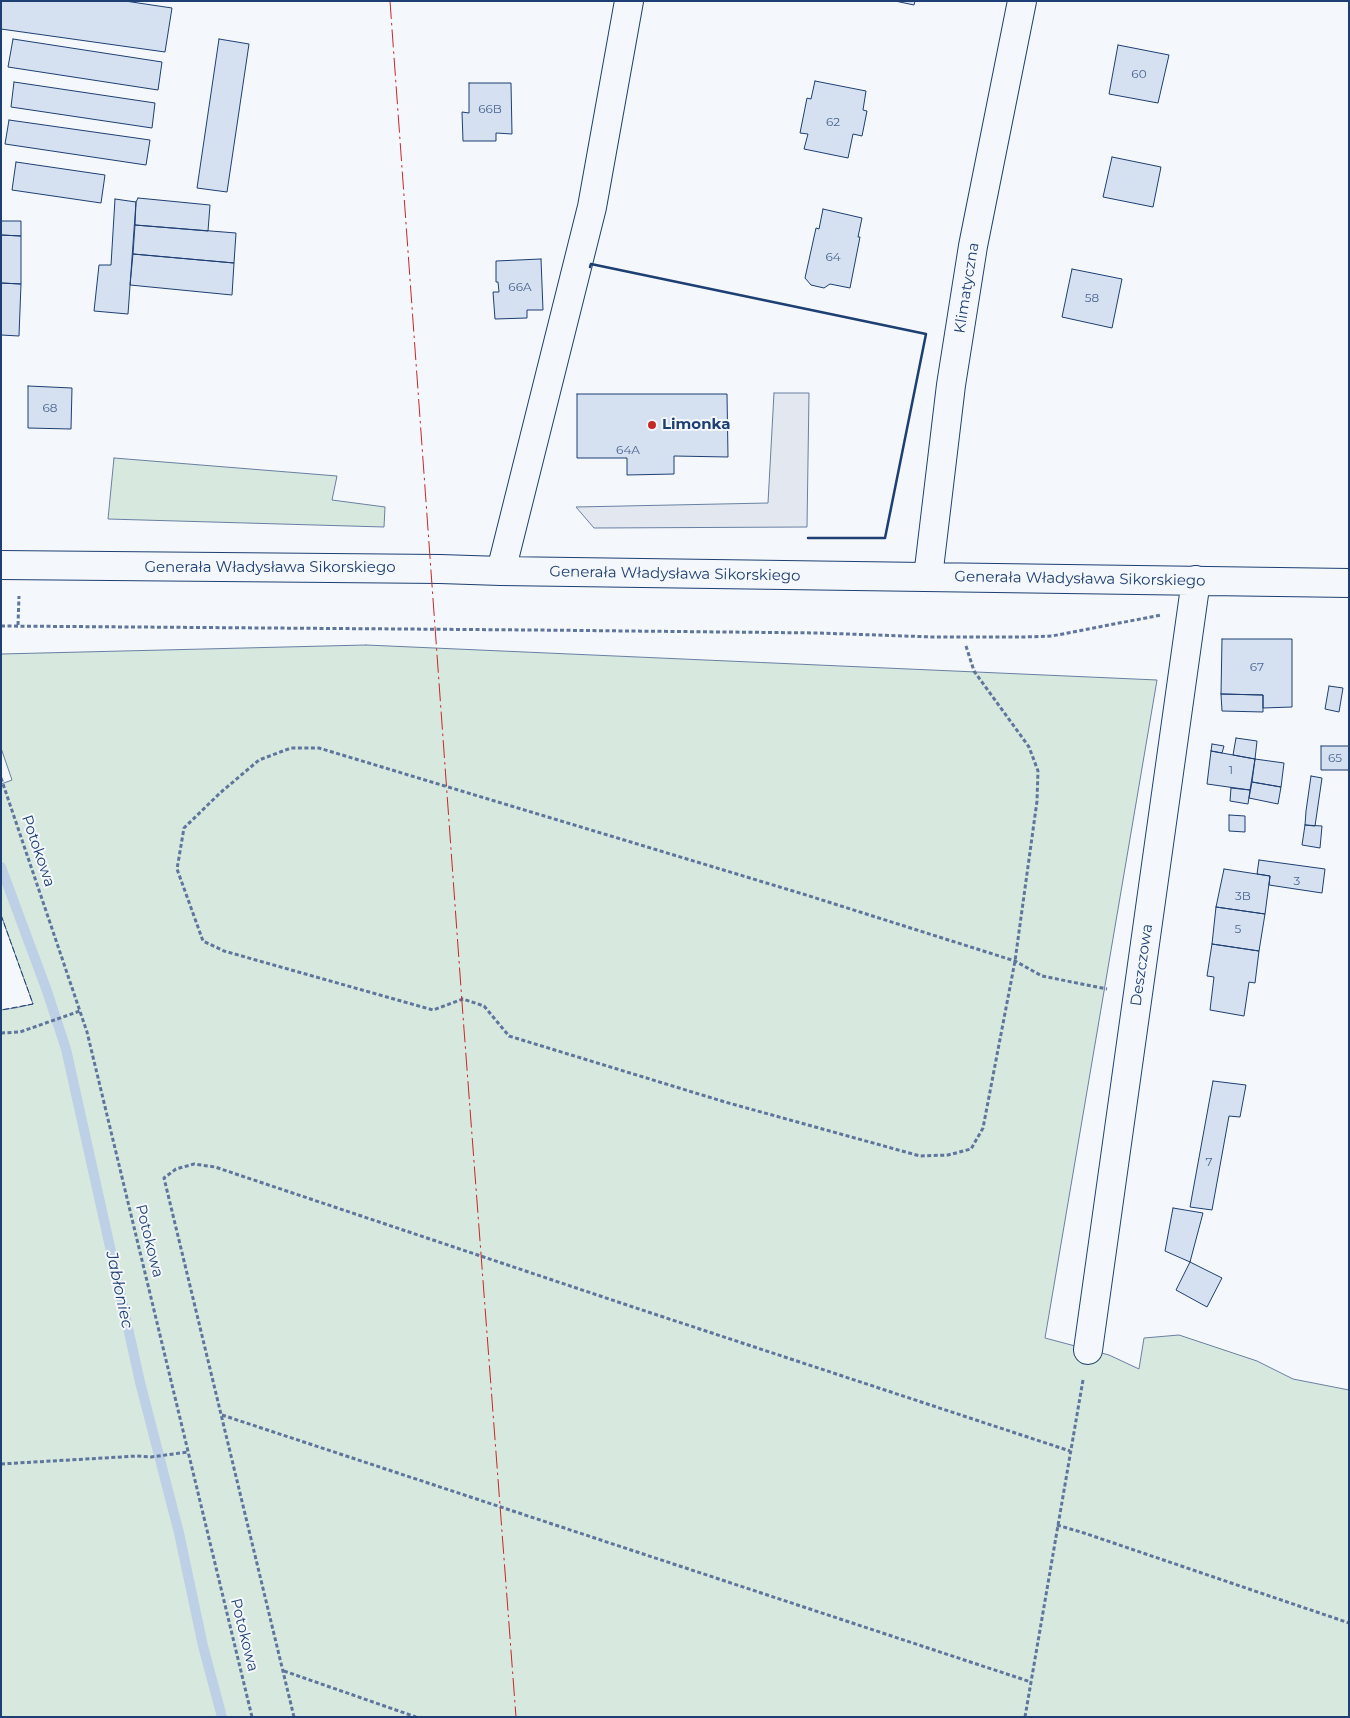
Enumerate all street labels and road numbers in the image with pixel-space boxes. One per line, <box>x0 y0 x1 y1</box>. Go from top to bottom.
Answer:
street label: Klimatyczna <box>951 241 983 335</box>
street label: Generała Władysława Sikorskiego <box>144 559 396 577</box>
street label: Generała Władysława Sikorskiego <box>549 563 801 585</box>
street label: Generała Władysława Sikorskiego <box>954 568 1206 590</box>
street label: Potokowa <box>17 813 59 889</box>
street label: Deszczowa <box>1127 923 1157 1007</box>
street label: Potokowa <box>131 1203 167 1279</box>
street label: Potokowa <box>226 1597 262 1673</box>

